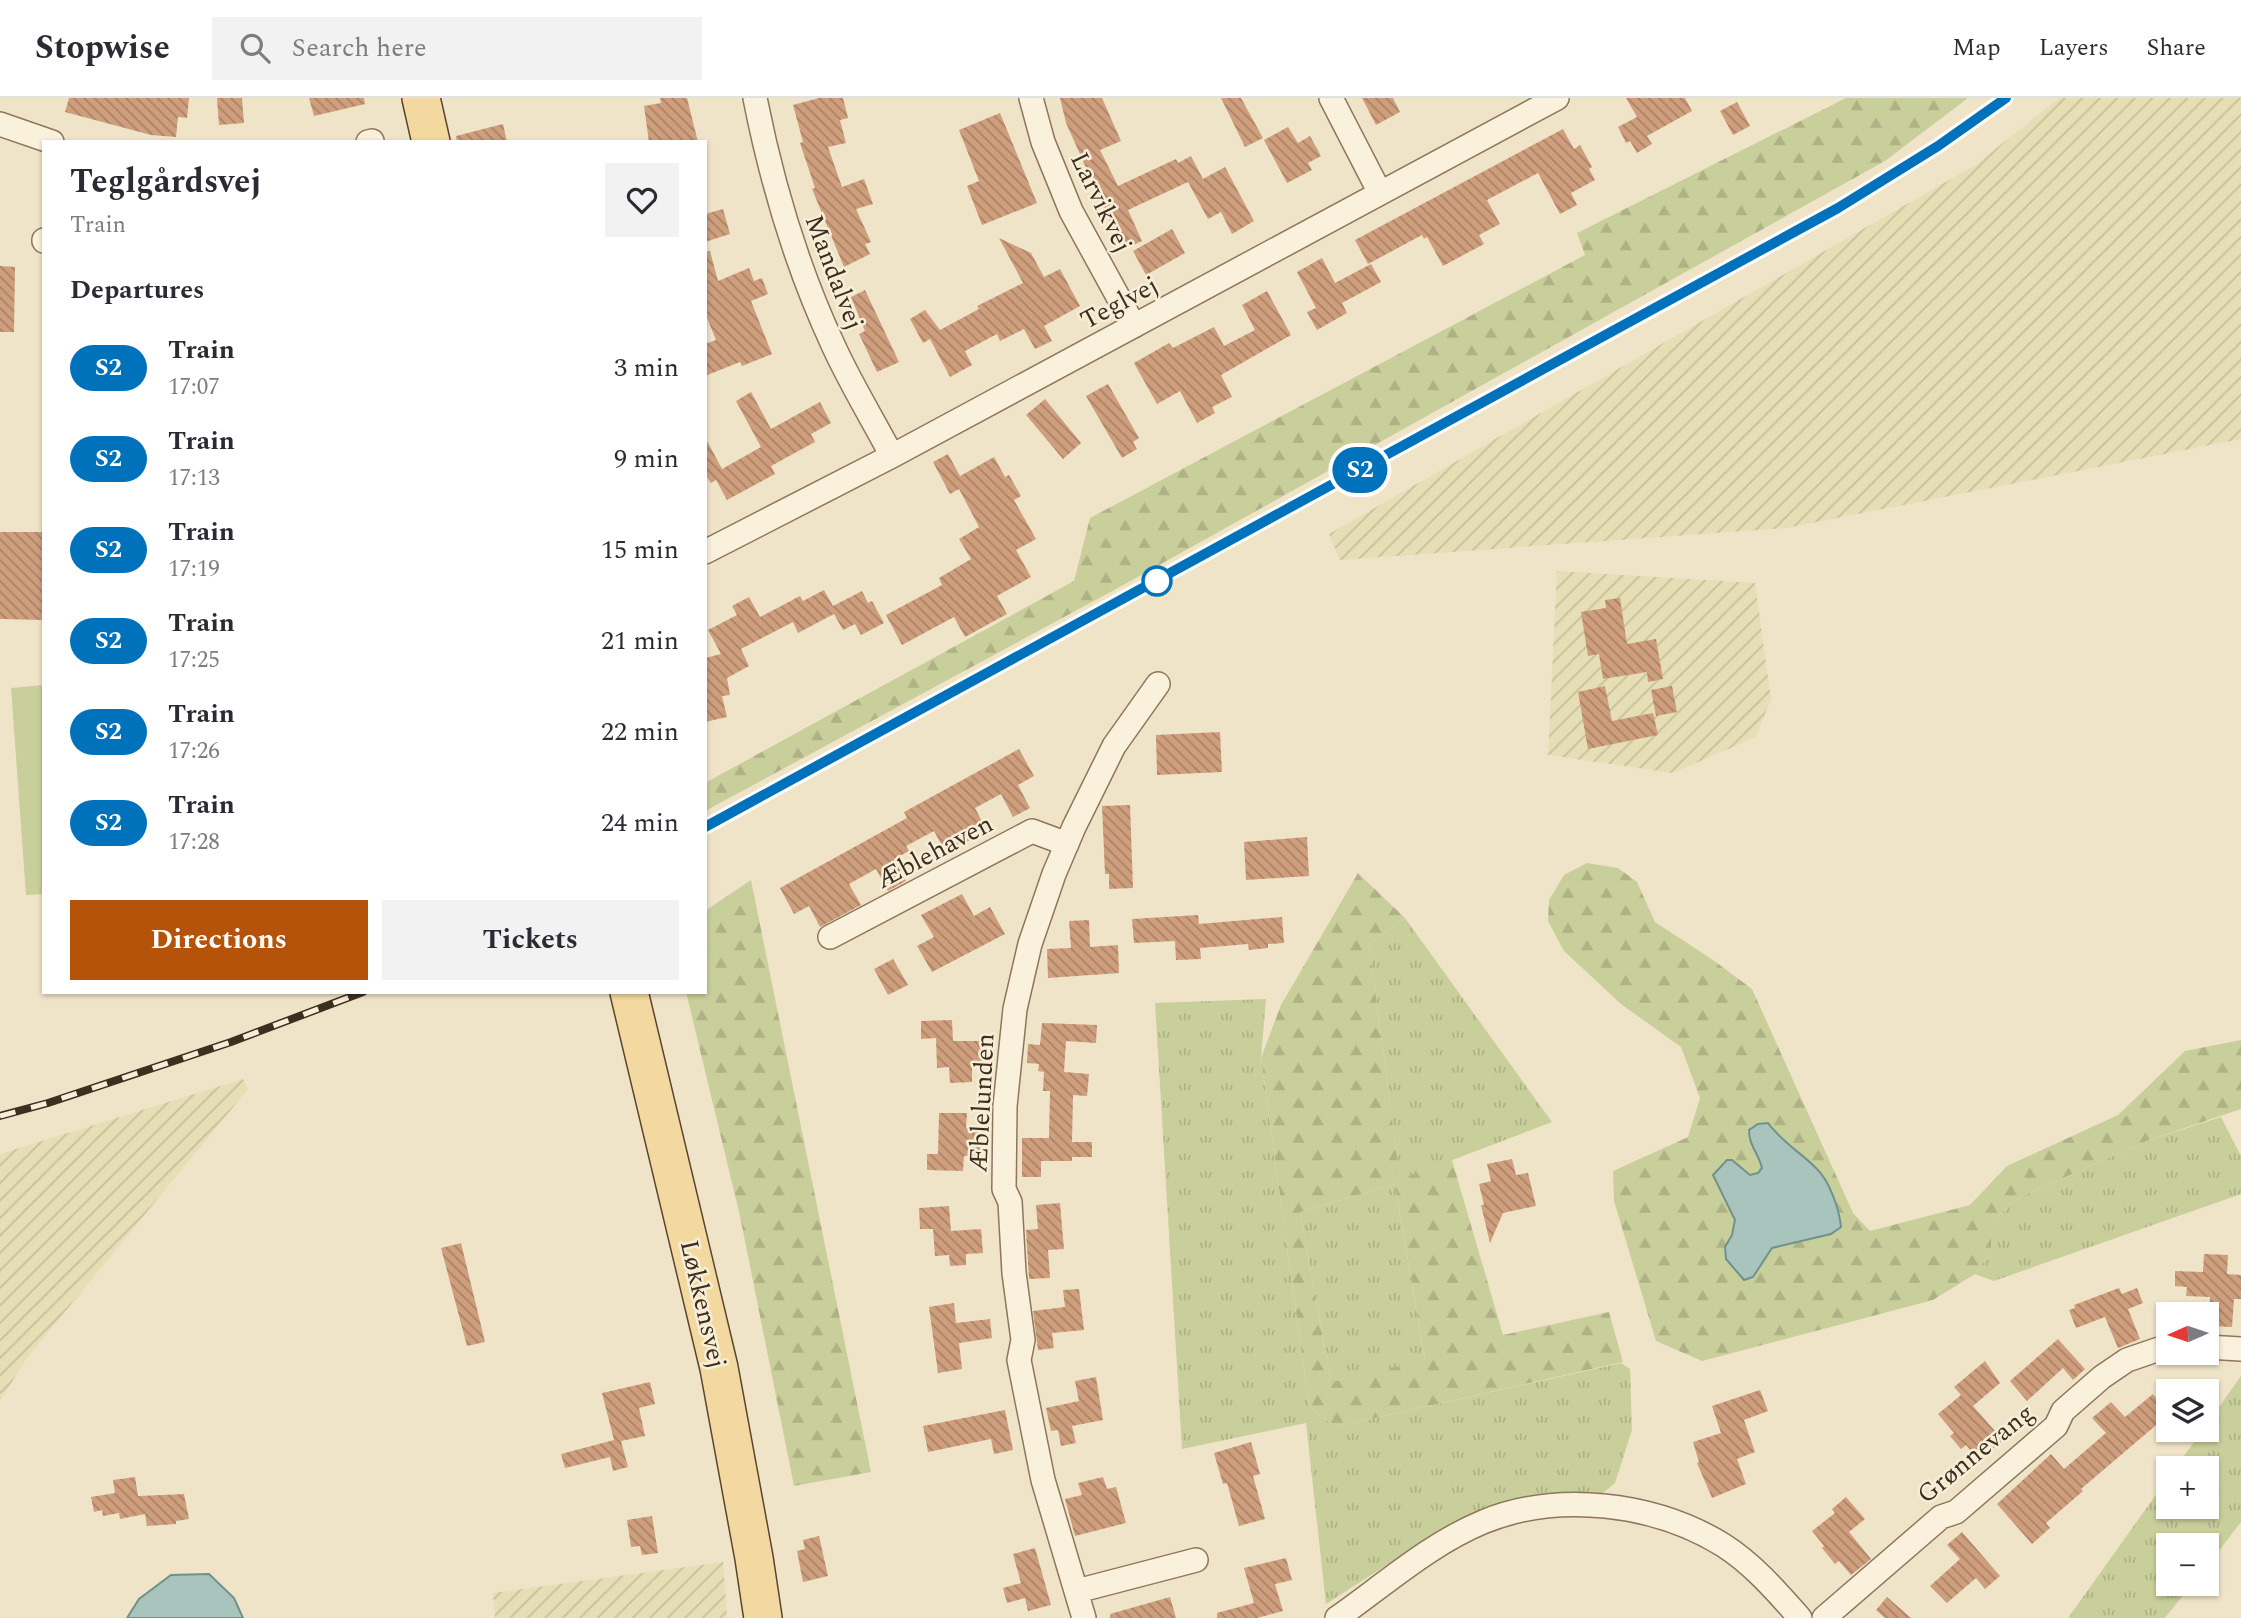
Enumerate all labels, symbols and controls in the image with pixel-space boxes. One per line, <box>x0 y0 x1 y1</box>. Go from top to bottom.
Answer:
search box <box>212 17 702 80</box>
text: Stopwise <box>35 23 170 73</box>
text: Search here <box>292 28 427 68</box>
icon: search <box>236 29 274 67</box>
text: Map <box>1952 30 2001 66</box>
text: Layers <box>2039 30 2109 66</box>
text: Share <box>2147 30 2206 66</box>
street label: Larvikvej <box>1059 145 1143 260</box>
text: Teglgårdsvej <box>70 157 261 207</box>
button: heart <box>605 163 679 237</box>
text: Train <box>70 208 126 243</box>
street label: Mandalvej <box>794 209 874 336</box>
street label: Teglvej <box>1073 266 1166 340</box>
text: Departures <box>70 270 204 310</box>
text: Train <box>168 330 235 370</box>
text: 3 min <box>614 348 679 388</box>
text: S2 <box>95 350 122 386</box>
text: 17:07 <box>168 370 220 405</box>
text: Train <box>168 421 235 461</box>
text: 9 min <box>614 439 679 479</box>
text: S2 <box>95 441 122 477</box>
line badge: S2 <box>1328 447 1392 493</box>
text: S2 <box>1346 452 1374 488</box>
text: 17:13 <box>168 461 220 496</box>
text: Train <box>168 512 235 552</box>
text: 15 min <box>601 530 679 570</box>
text: S2 <box>95 532 122 568</box>
text: 17:19 <box>168 552 220 587</box>
unlabelled marker <box>1142 566 1172 596</box>
text: Train <box>168 603 235 643</box>
text: 21 min <box>601 621 679 661</box>
text: S2 <box>95 623 122 659</box>
text: 17:25 <box>168 643 220 678</box>
text: Train <box>168 694 235 734</box>
text: 22 min <box>601 712 679 752</box>
text: S2 <box>95 714 122 750</box>
text: 17:26 <box>168 734 220 769</box>
text: Train <box>168 785 235 825</box>
text: 24 min <box>601 803 679 843</box>
street label: Æblehaven <box>868 804 1000 900</box>
text: S2 <box>95 805 122 841</box>
text: 17:28 <box>168 825 220 860</box>
button: Directions <box>70 900 368 980</box>
button: Tickets <box>382 900 679 980</box>
street label: Æblelunden <box>958 1032 1006 1174</box>
street label: Løkkensvej <box>669 1236 737 1372</box>
north arrow <box>2156 1302 2219 1365</box>
map controls <box>2156 1302 2219 1596</box>
button: layers <box>2156 1379 2219 1442</box>
street label: Grønnevang <box>1908 1394 2043 1514</box>
button: + <box>2156 1456 2219 1519</box>
button: − <box>2156 1533 2219 1596</box>

